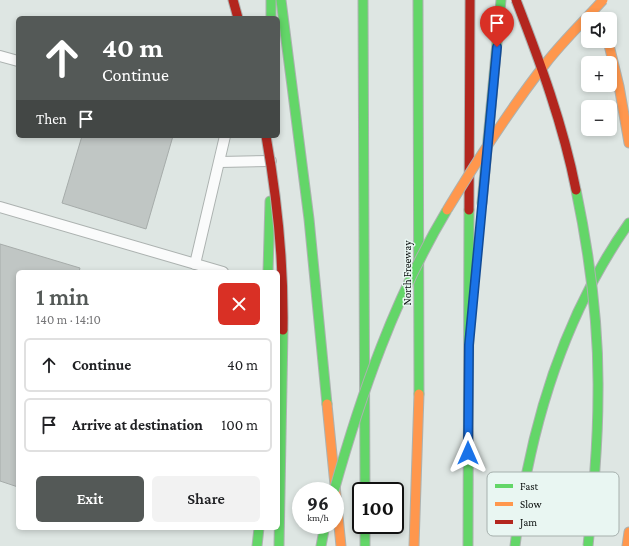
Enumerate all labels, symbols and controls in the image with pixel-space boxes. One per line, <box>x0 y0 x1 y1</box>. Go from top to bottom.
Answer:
pin <box>480 6 514 47</box>
icon: arrive <box>486 12 508 34</box>
map controls <box>581 12 617 136</box>
button: sound <box>581 12 617 48</box>
icon: ahead <box>36 32 88 84</box>
text: 40 m <box>102 32 163 63</box>
button: + <box>581 56 617 92</box>
text: Continue <box>102 65 169 85</box>
button: − <box>581 100 617 136</box>
icon: arrive <box>75 108 97 130</box>
text: Then <box>36 111 67 127</box>
street label: North Freeway <box>401 240 414 305</box>
text: 1 min <box>36 283 89 310</box>
button: close <box>218 283 260 325</box>
text: 140 m · 14:10 <box>36 312 101 327</box>
icon: ahead <box>38 354 60 376</box>
text: Continue <box>72 357 131 373</box>
text: 40 m <box>227 357 258 373</box>
icon: arrive <box>38 414 60 436</box>
text: Arrive at destination <box>72 417 203 433</box>
text: 100 m <box>221 417 258 433</box>
position arrow <box>447 432 489 474</box>
legend <box>487 472 619 536</box>
button: Exit <box>36 476 144 522</box>
button: Share <box>152 476 260 522</box>
text: Fast <box>520 480 539 492</box>
speed limit sign: 100 <box>352 482 404 534</box>
text: 96 <box>307 492 329 514</box>
text: Slow <box>520 498 542 510</box>
text: km/h <box>307 512 329 523</box>
text: Jam <box>519 516 537 529</box>

